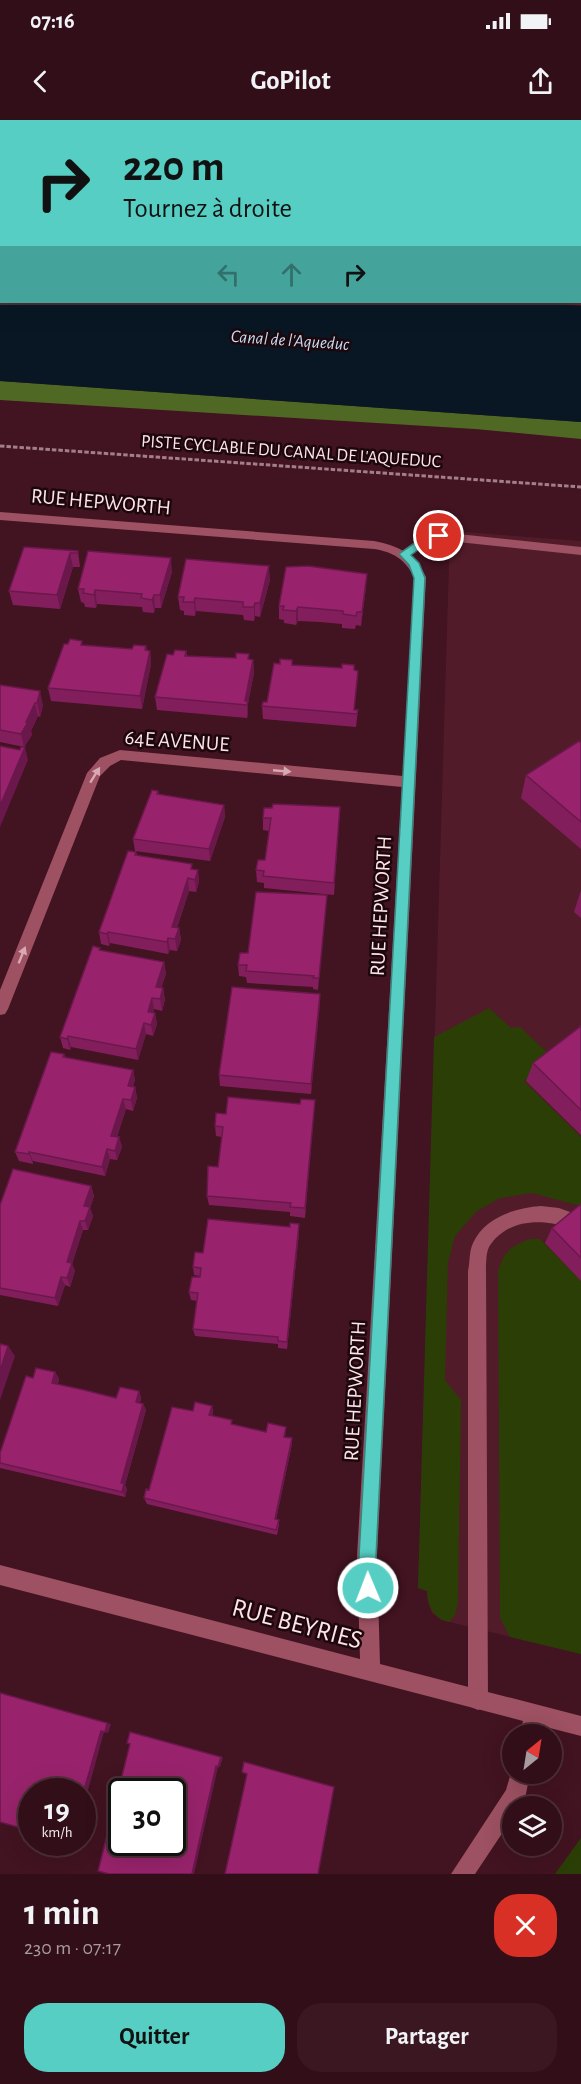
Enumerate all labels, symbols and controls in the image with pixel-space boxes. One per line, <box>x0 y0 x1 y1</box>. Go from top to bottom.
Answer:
text: 07:16 <box>30 10 75 32</box>
icon: back <box>24 65 57 98</box>
icon: share <box>524 65 557 98</box>
text: GoPilot <box>250 67 331 94</box>
icon: right <box>24 144 102 222</box>
text: 220 m <box>123 146 225 188</box>
text: Tournez à droite <box>123 195 292 222</box>
icon: left <box>212 258 245 291</box>
icon: ahead <box>275 258 308 291</box>
icon: right <box>338 258 371 291</box>
water label: Canal de l'Aqueduc <box>230 328 351 354</box>
street label: PISTE CYCLABLE DU CANAL DE L'AQUEDUC <box>140 433 442 471</box>
street label: RUE HEPWORTH <box>30 485 172 519</box>
pin <box>413 510 464 561</box>
icon: arrive <box>422 519 455 552</box>
street label: 64E AVENUE <box>124 727 230 755</box>
one-way arrow <box>90 766 101 783</box>
one-way arrow <box>272 766 291 776</box>
street label: RUE HEPWORTH <box>367 835 395 977</box>
one-way arrow <box>18 946 27 964</box>
street label: RUE HEPWORTH <box>341 1320 369 1462</box>
position arrow <box>336 1556 400 1620</box>
street label: RUE BEYRIES <box>229 1594 365 1654</box>
north arrow <box>502 1724 562 1784</box>
map controls <box>502 1724 562 1856</box>
speed limit sign: 30 <box>108 1778 186 1856</box>
text: 19 <box>44 1795 70 1825</box>
button: layers <box>502 1796 562 1856</box>
text: km/h <box>42 1825 72 1840</box>
button: close <box>494 1894 557 1957</box>
text: 1 min <box>24 1895 100 1931</box>
text: 230 m · 07:17 <box>24 1938 121 1958</box>
button: Quitter <box>24 2003 285 2072</box>
button: Partager <box>297 2003 557 2072</box>

